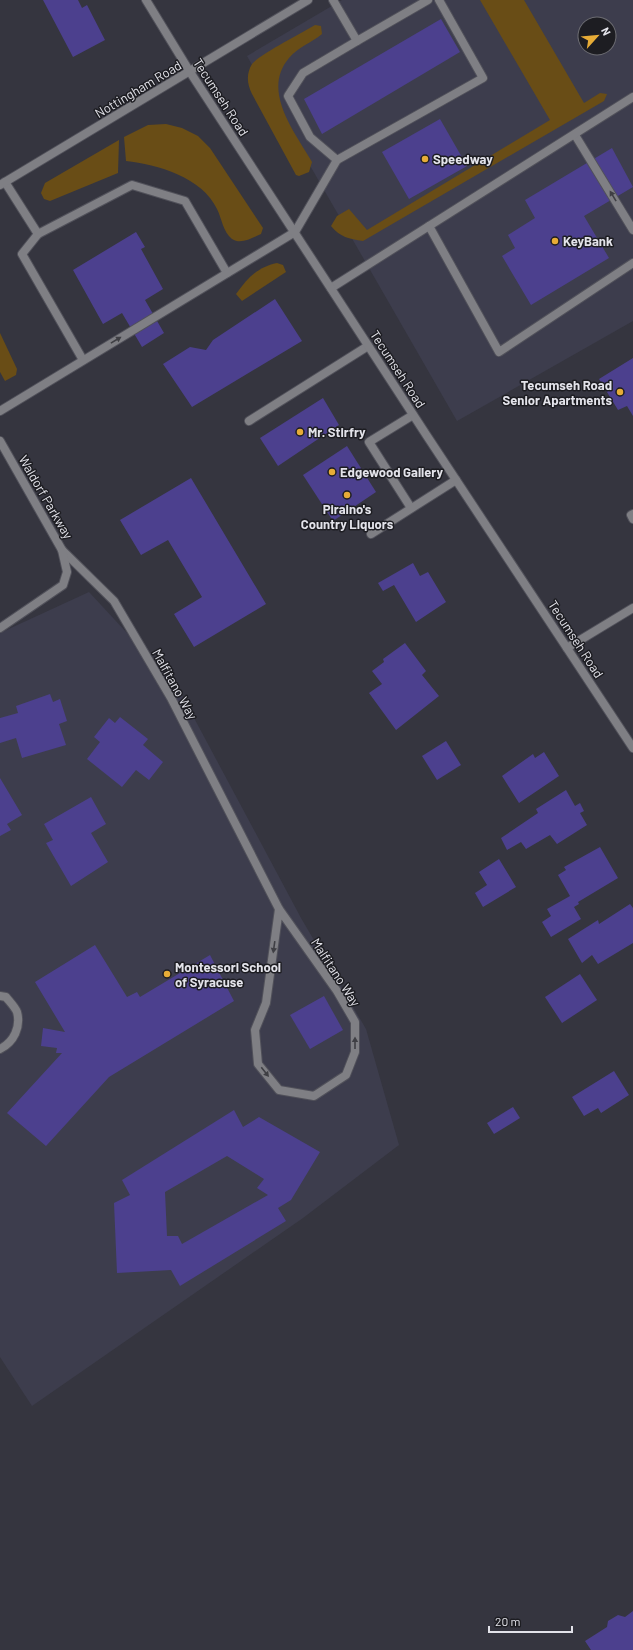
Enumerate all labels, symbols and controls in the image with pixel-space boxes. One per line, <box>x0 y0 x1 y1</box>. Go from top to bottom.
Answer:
north arrow <box>577 16 617 56</box>
text: N <box>599 25 614 37</box>
street label: Tecumseh Road <box>190 55 252 139</box>
street label: Nottingham Road <box>92 57 184 121</box>
place label: Speedway <box>433 151 493 167</box>
marker: Speedway <box>420 154 430 164</box>
one-way arrow <box>609 190 616 202</box>
place label: KeyBank <box>563 233 613 249</box>
marker: KeyBank <box>550 236 560 246</box>
street label: Tecumseh Road <box>367 327 429 411</box>
one-way arrow <box>110 337 122 344</box>
place label: Tecumseh Road Senior Apartments <box>502 377 612 408</box>
marker: Tecumseh Road Senior Apartments <box>615 387 625 397</box>
place label: Mr. Stirfry <box>308 424 366 440</box>
marker: Mr. Stirfry <box>295 427 305 437</box>
street label: Waldorf Parkway <box>16 452 76 542</box>
place label: Edgewood Gallery <box>340 464 443 480</box>
marker: Edgewood Gallery <box>327 467 337 477</box>
marker: Piraino's Country Liquors <box>342 490 352 500</box>
place label: Piraino's Country Liquors <box>301 501 394 532</box>
street label: Tecumseh Road <box>545 597 607 681</box>
street label: Malfitano Way <box>149 646 201 722</box>
street label: Malfitano Way <box>308 935 364 1009</box>
one-way arrow <box>271 941 277 953</box>
place label: Montessori School of Syracuse <box>175 959 281 990</box>
marker: Montessori School of Syracuse <box>162 969 172 979</box>
one-way arrow <box>352 1036 358 1049</box>
one-way arrow <box>260 1067 269 1078</box>
scale bar <box>489 1608 572 1634</box>
text: 20 m <box>495 1614 521 1628</box>

